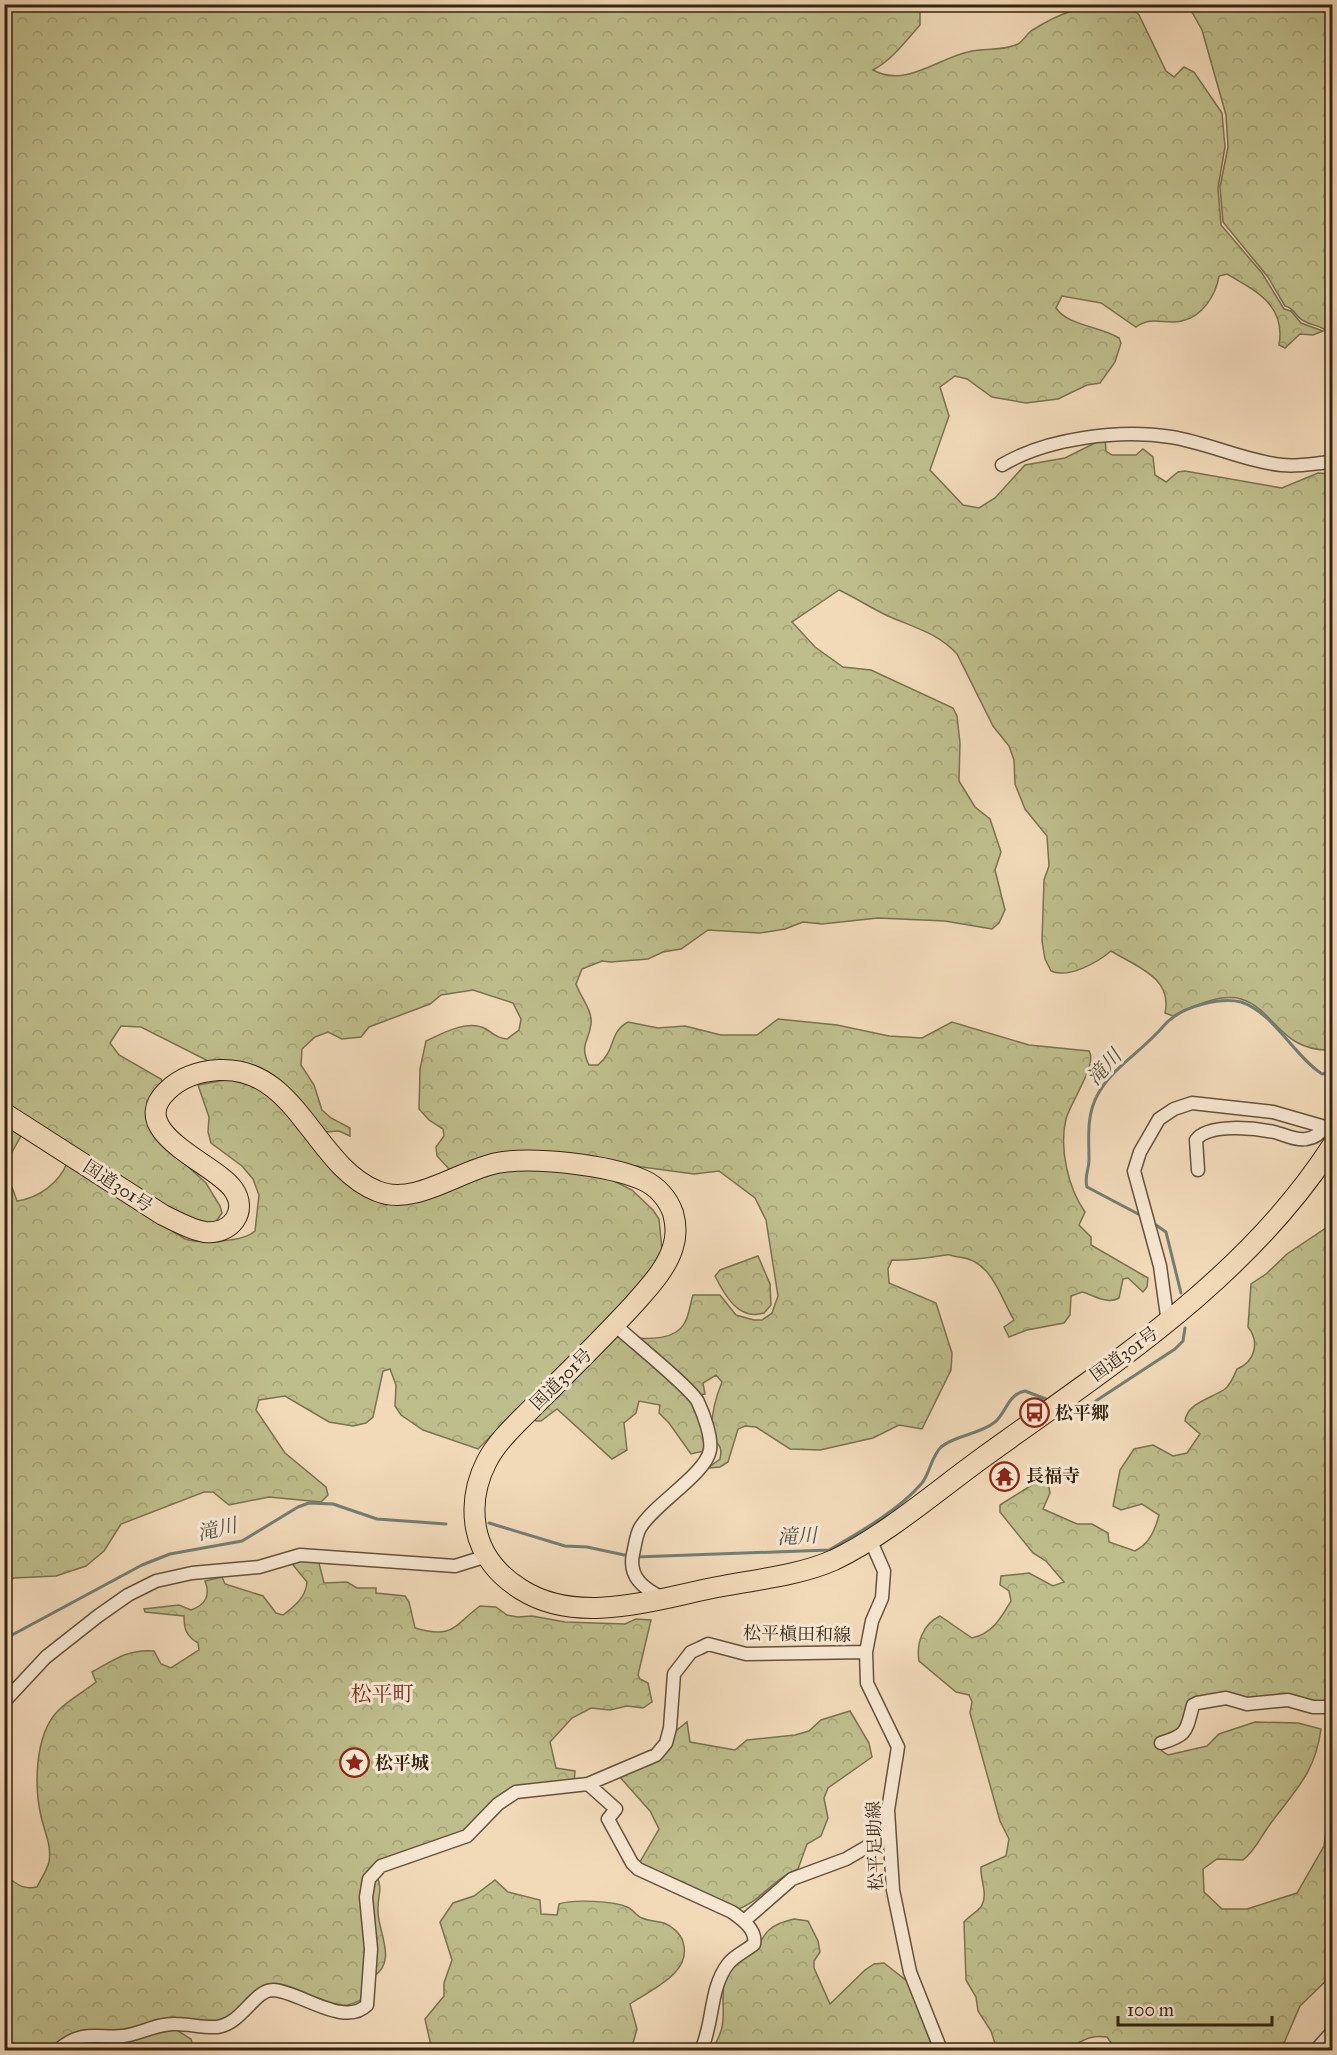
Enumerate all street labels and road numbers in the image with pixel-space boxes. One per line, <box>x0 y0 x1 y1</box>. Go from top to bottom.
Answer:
street label: 国道301号 <box>79 1155 157 1217</box>
street label: 国道301号 <box>1086 1322 1162 1386</box>
street label: 国道301号 <box>525 1343 597 1415</box>
street label: 松平槇田和線 <box>743 1622 851 1646</box>
street label: 松平足助線 <box>862 1801 888 1891</box>

